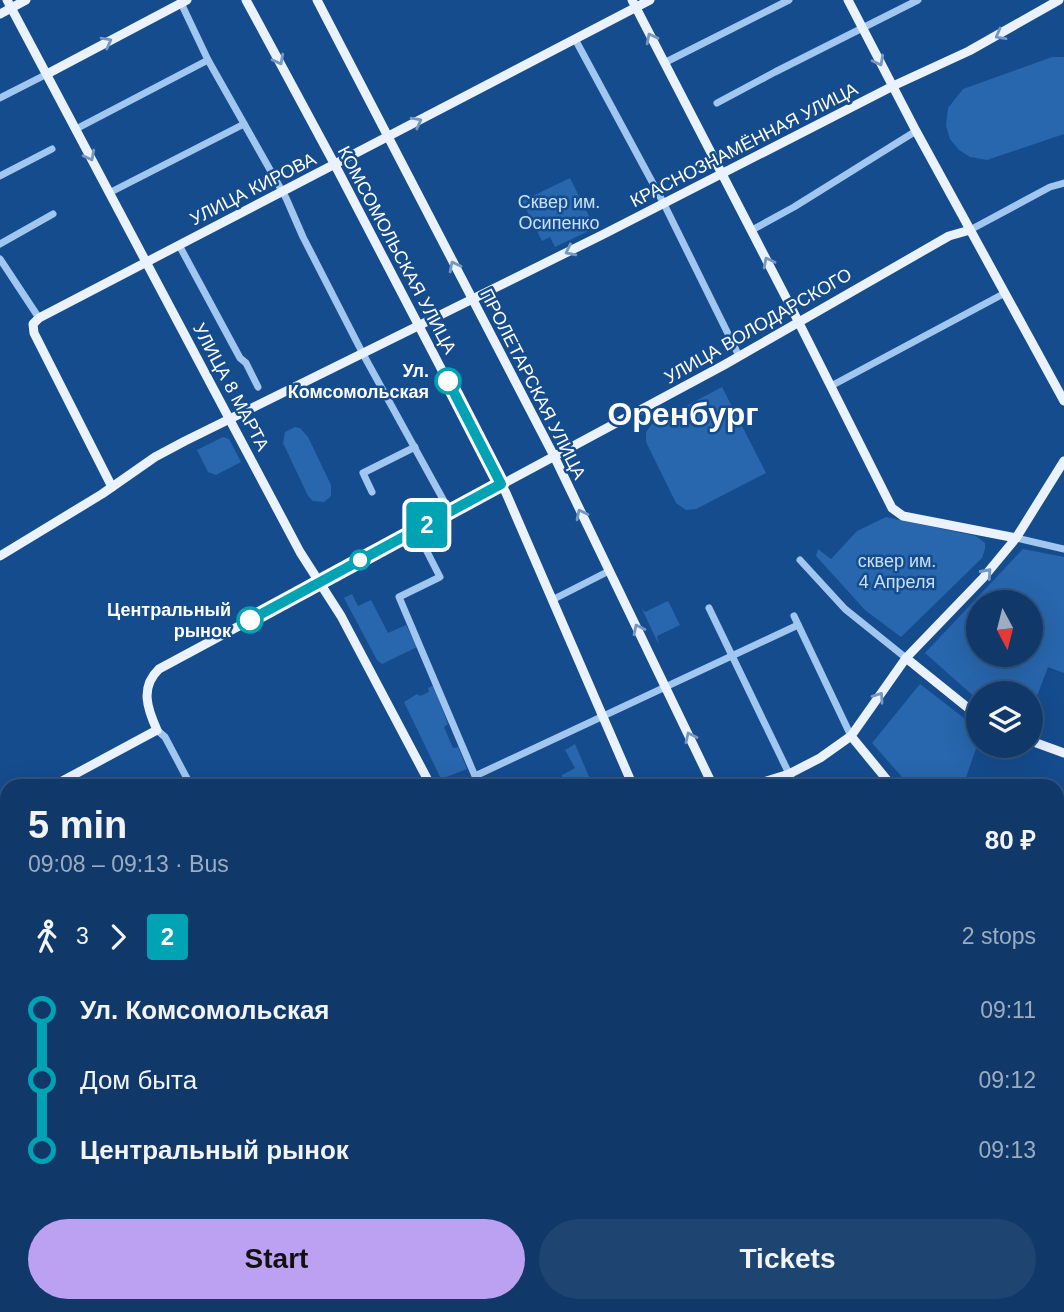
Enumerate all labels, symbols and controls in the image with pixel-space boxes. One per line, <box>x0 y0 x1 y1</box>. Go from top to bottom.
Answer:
one-way arrow <box>994 27 1007 40</box>
one-way arrow <box>646 33 660 45</box>
one-way arrow <box>100 37 112 50</box>
one-way arrow <box>270 53 284 65</box>
one-way arrow <box>871 54 884 66</box>
street label: КРАСНОЗНАМЁННАЯ УЛИЦА <box>627 79 861 211</box>
one-way arrow <box>410 116 423 130</box>
street label: КОМСОМОЛЬСКАЯ УЛИЦА <box>334 143 460 357</box>
one-way arrow <box>81 149 95 161</box>
street label: УЛИЦА КИРОВА <box>187 149 319 229</box>
park label: Сквер им. Осипенко <box>518 192 600 233</box>
one-way arrow <box>565 243 577 257</box>
one-way arrow <box>762 257 776 269</box>
one-way arrow <box>448 261 462 273</box>
street label: УЛИЦА ВОЛОДАРСКОГО <box>661 264 855 388</box>
street label: ПРОЛЕТАРСКАЯ УЛИЦА <box>476 286 590 482</box>
street label: УЛИЦА 8 МАРТА <box>189 320 273 454</box>
place label: Ул. Комсомольская <box>288 361 429 402</box>
marker: Ул. Комсомольская <box>435 368 461 394</box>
district label: Оренбург <box>607 396 759 432</box>
line badge: 2 <box>404 502 450 548</box>
one-way arrow <box>575 509 589 521</box>
text: 2 <box>420 511 434 538</box>
unlabelled marker <box>350 550 370 570</box>
park label: сквер им. 4 Апреля <box>858 551 936 592</box>
one-way arrow <box>979 569 991 582</box>
north arrow <box>966 590 1043 667</box>
map controls <box>966 590 1043 758</box>
place label: Центральный рынок <box>107 600 232 641</box>
marker: Центральный рынок <box>237 607 263 633</box>
one-way arrow <box>632 624 646 636</box>
button: layers <box>966 681 1043 758</box>
one-way arrow <box>871 692 883 705</box>
one-way arrow <box>684 731 698 744</box>
text: 5 min <box>28 804 127 846</box>
text: 80 ₽ <box>985 825 1036 855</box>
text: 09:08 – 09:13 · Bus <box>28 851 229 877</box>
icon: walk <box>28 918 66 956</box>
icon: forward <box>99 918 137 956</box>
text: 3 <box>76 923 89 949</box>
text: 2 <box>161 923 174 950</box>
text: 2 stops <box>962 923 1036 949</box>
text: Ул. Комсомольская <box>80 995 330 1025</box>
text: 09:11 <box>980 997 1036 1023</box>
text: Дом быта <box>80 1065 197 1095</box>
text: 09:12 <box>978 1067 1036 1093</box>
text: Центральный рынок <box>80 1135 349 1165</box>
text: 09:13 <box>978 1137 1036 1163</box>
button: Start <box>28 1219 525 1299</box>
button: Tickets <box>539 1219 1036 1299</box>

